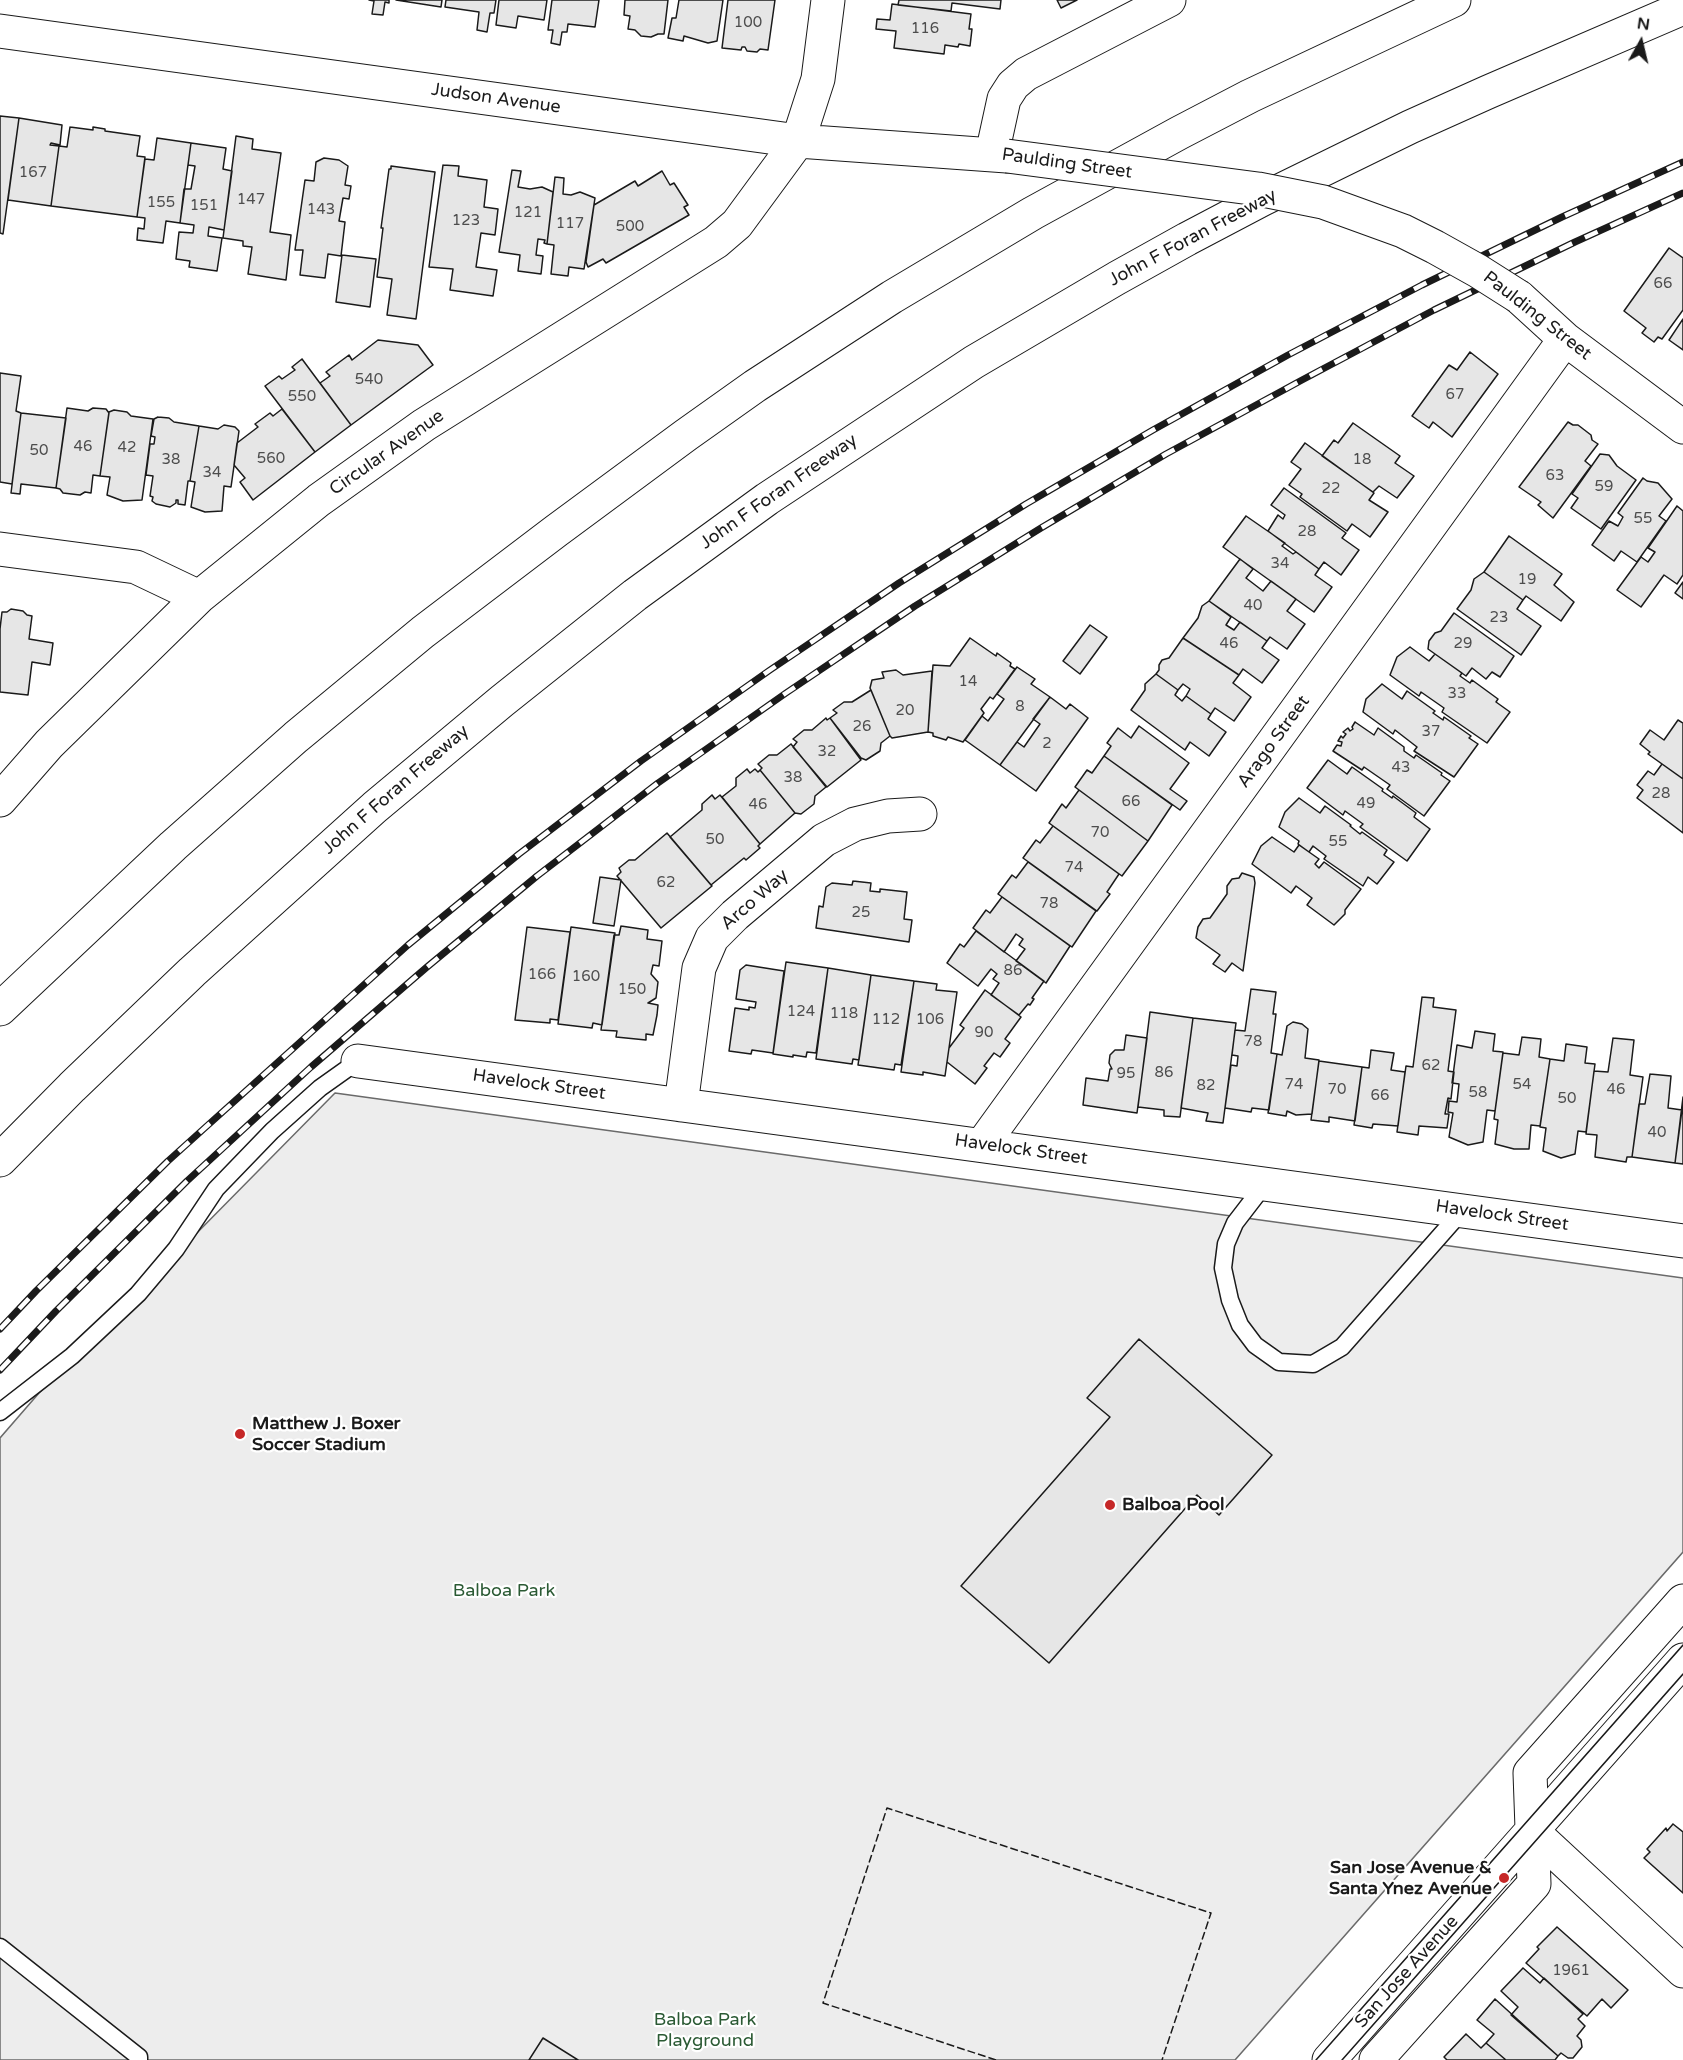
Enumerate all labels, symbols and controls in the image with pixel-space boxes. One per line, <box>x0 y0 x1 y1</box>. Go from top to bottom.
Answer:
north arrow <box>1611 12 1671 72</box>
text: N <box>1636 13 1651 35</box>
house number: 100 <box>734 14 762 32</box>
house number: 116 <box>911 20 939 38</box>
street label: Judson Avenue <box>430 79 562 119</box>
street label: Paulding Street <box>1000 144 1134 184</box>
house number: 167 <box>19 164 47 182</box>
street label: John F Foran Freeway <box>1106 185 1280 291</box>
house number: 147 <box>237 191 265 209</box>
house number: 155 <box>147 194 175 212</box>
house number: 151 <box>190 197 218 215</box>
house number: 143 <box>307 201 335 219</box>
house number: 121 <box>514 204 542 222</box>
house number: 123 <box>452 212 480 230</box>
house number: 117 <box>556 215 584 233</box>
house number: 500 <box>616 218 644 236</box>
street label: Paulding Street <box>1479 267 1595 365</box>
house number: 66 <box>1654 275 1672 293</box>
house number: 540 <box>355 371 383 389</box>
house number: 67 <box>1446 386 1464 404</box>
house number: 550 <box>288 388 316 406</box>
street label: Circular Avenue <box>326 406 448 500</box>
street label: John F Foran Freeway <box>696 430 862 554</box>
house number: 46 <box>74 438 92 456</box>
house number: 42 <box>118 439 136 457</box>
house number: 50 <box>30 442 48 460</box>
house number: 560 <box>257 450 285 468</box>
house number: 38 <box>162 451 180 469</box>
house number: 18 <box>1353 451 1371 469</box>
house number: 34 <box>203 464 221 482</box>
house number: 63 <box>1546 467 1564 485</box>
house number: 59 <box>1595 478 1613 496</box>
house number: 22 <box>1322 480 1340 498</box>
house number: 55 <box>1634 510 1652 528</box>
house number: 28 <box>1298 523 1316 541</box>
house number: 34 <box>1271 555 1289 573</box>
house number: 19 <box>1518 571 1536 589</box>
house number: 40 <box>1244 597 1262 615</box>
house number: 23 <box>1490 609 1508 627</box>
house number: 46 <box>1220 635 1238 653</box>
house number: 29 <box>1454 635 1472 653</box>
house number: 14 <box>959 673 977 691</box>
house number: 33 <box>1448 685 1466 703</box>
street label: Arago Street <box>1233 692 1315 792</box>
house number: 8 <box>1015 698 1025 716</box>
house number: 20 <box>896 702 914 720</box>
house number: 26 <box>853 718 871 736</box>
street label: John F Foran Freeway <box>319 721 473 859</box>
house number: 37 <box>1422 723 1440 741</box>
house number: 2 <box>1042 735 1052 753</box>
house number: 32 <box>818 743 836 761</box>
house number: 43 <box>1392 759 1410 777</box>
house number: 38 <box>784 769 802 787</box>
house number: 28 <box>1652 785 1670 803</box>
house number: 66 <box>1122 793 1140 811</box>
house number: 49 <box>1357 795 1375 813</box>
house number: 46 <box>749 796 767 814</box>
house number: 70 <box>1091 824 1109 842</box>
house number: 50 <box>706 831 724 849</box>
house number: 55 <box>1329 833 1347 851</box>
house number: 74 <box>1065 859 1083 877</box>
street label: Arco Way <box>717 865 793 935</box>
house number: 62 <box>657 874 675 892</box>
house number: 78 <box>1040 895 1058 913</box>
house number: 25 <box>852 904 870 922</box>
house number: 86 <box>1004 962 1022 980</box>
house number: 166 <box>528 966 556 984</box>
house number: 160 <box>572 968 600 986</box>
house number: 150 <box>618 981 646 999</box>
house number: 124 <box>787 1003 815 1021</box>
house number: 118 <box>830 1005 858 1023</box>
house number: 112 <box>872 1011 900 1029</box>
house number: 106 <box>916 1011 944 1029</box>
house number: 90 <box>975 1024 993 1042</box>
house number: 78 <box>1244 1033 1262 1051</box>
house number: 62 <box>1422 1057 1440 1075</box>
house number: 86 <box>1155 1064 1173 1082</box>
street label: Havelock Street <box>471 1065 607 1105</box>
house number: 95 <box>1117 1065 1135 1083</box>
house number: 74 <box>1285 1076 1303 1094</box>
house number: 54 <box>1513 1076 1531 1094</box>
house number: 82 <box>1197 1077 1215 1095</box>
house number: 70 <box>1328 1081 1346 1099</box>
house number: 46 <box>1607 1081 1625 1099</box>
house number: 58 <box>1469 1084 1487 1102</box>
house number: 66 <box>1371 1087 1389 1105</box>
house number: 50 <box>1558 1090 1576 1108</box>
house number: 40 <box>1648 1124 1666 1142</box>
street label: Havelock Street <box>953 1130 1089 1170</box>
street label: Havelock Street <box>1434 1196 1570 1236</box>
place label: Matthew J. Boxer Soccer Stadium <box>252 1413 400 1456</box>
marker: Matthew J. Boxer Soccer Stadium <box>233 1427 247 1441</box>
place label: Balboa Pool <box>1122 1494 1224 1516</box>
marker: Balboa Pool <box>1103 1498 1117 1512</box>
park label: Balboa Park <box>453 1580 555 1602</box>
place label: San Jose Avenue & Santa Ynez Avenue <box>1329 1857 1492 1900</box>
marker: San Jose Avenue & Santa Ynez Avenue <box>1497 1871 1511 1885</box>
street label: San Jose Avenue <box>1351 1911 1463 2033</box>
house number: 1961 <box>1552 1962 1590 1980</box>
park label: Balboa Park Playground <box>654 2009 756 2052</box>

